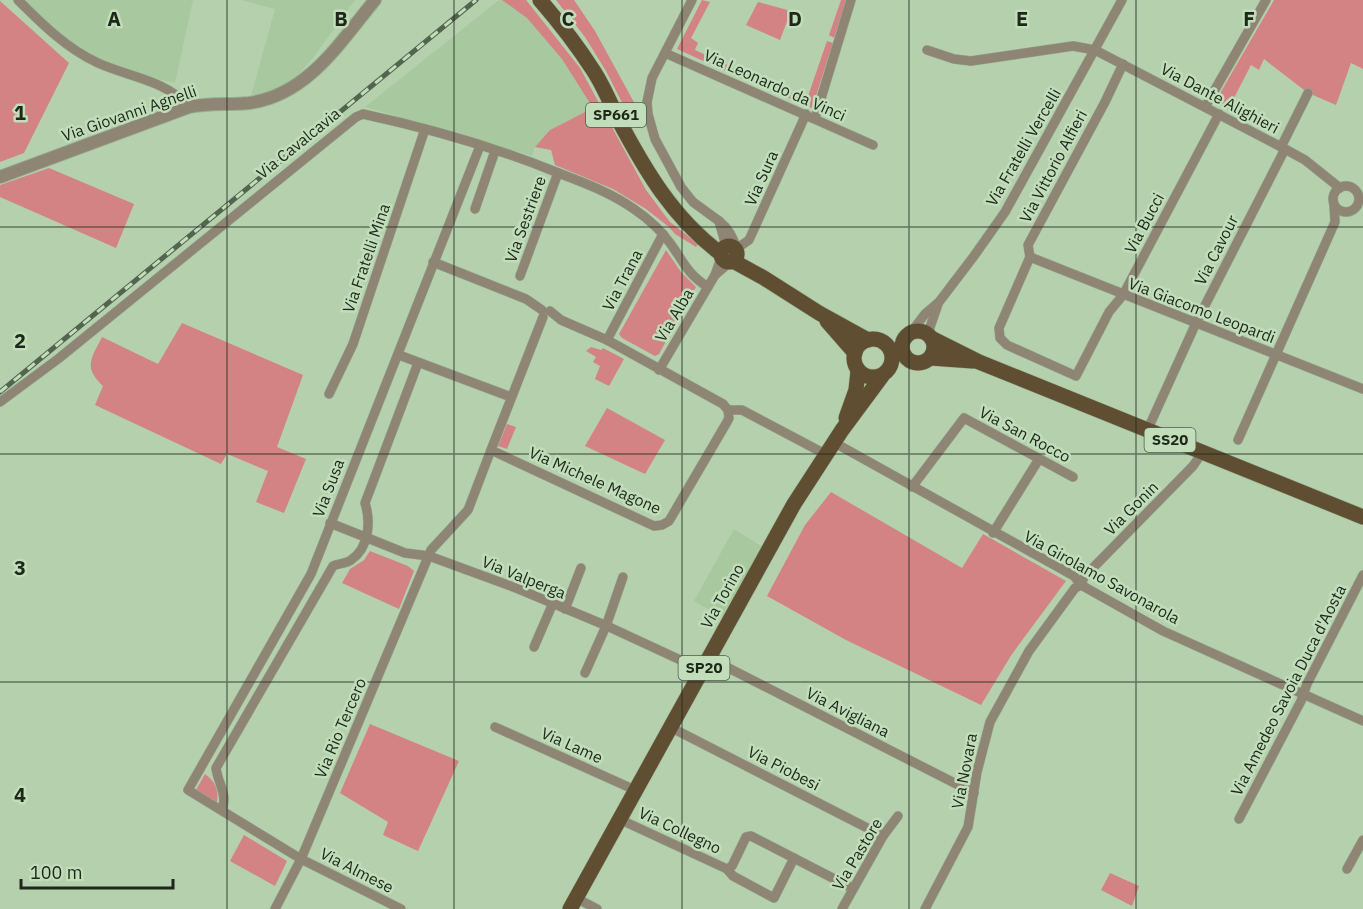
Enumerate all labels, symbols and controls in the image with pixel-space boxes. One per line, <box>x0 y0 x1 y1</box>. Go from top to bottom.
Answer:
text: A <box>107 5 121 32</box>
text: B <box>334 5 348 32</box>
text: C <box>561 5 575 32</box>
text: D <box>788 5 802 32</box>
text: E <box>1016 5 1028 32</box>
text: F <box>1243 5 1255 32</box>
street label: Via Leonardo da Vinci <box>701 45 849 125</box>
street label: Via Dante Alighieri <box>1157 58 1283 138</box>
street label: Via Giovanni Agnelli <box>59 81 199 145</box>
street label: Via Fratelli Vercelli <box>981 84 1065 210</box>
text: 1 <box>14 99 26 126</box>
street label: Via Cavalcavia <box>252 103 344 183</box>
road number: SP661 <box>586 103 646 127</box>
street label: Via Vittorio Alfieri <box>1015 106 1091 226</box>
street label: Via Sura <box>740 147 782 209</box>
street label: Via Sestriere <box>500 173 550 265</box>
street label: Via Bucci <box>1120 189 1168 257</box>
street label: Via Fratelli Mina <box>338 200 394 315</box>
street label: Via Cavour <box>1190 211 1242 288</box>
street label: Via Trana <box>598 246 647 314</box>
street label: Via Giacomo Leopardi <box>1126 273 1278 347</box>
street label: Via Alba <box>650 284 698 345</box>
text: 2 <box>14 327 26 354</box>
street label: Via San Rocco <box>976 402 1074 466</box>
road number: SS20 <box>1144 428 1196 452</box>
street label: Via Michele Magone <box>526 442 664 518</box>
street label: Via Susa <box>308 456 348 520</box>
street label: Via Gonin <box>1100 477 1162 539</box>
street label: Via Girolamo Savonarola <box>1021 526 1184 628</box>
street label: Via Valperga <box>479 551 569 603</box>
text: 3 <box>14 554 26 581</box>
street label: Via Torino <box>696 560 748 632</box>
street label: Via Amedeo Savoia Duca d'Aosta <box>1226 581 1350 799</box>
road number: SP20 <box>678 656 730 680</box>
street label: Via Rio Tercero <box>310 675 370 781</box>
street label: Via Avigliana <box>803 682 893 742</box>
street label: Via Lame <box>538 723 606 768</box>
street label: Via Novara <box>947 731 981 811</box>
street label: Via Piobesi <box>744 741 824 795</box>
text: 4 <box>14 781 26 808</box>
street label: Via Collegno <box>635 802 725 858</box>
street label: Via Pastore <box>828 814 887 894</box>
street label: Via Almese <box>317 843 397 897</box>
scale bar <box>21 852 172 890</box>
text: 100 m <box>30 861 82 884</box>

